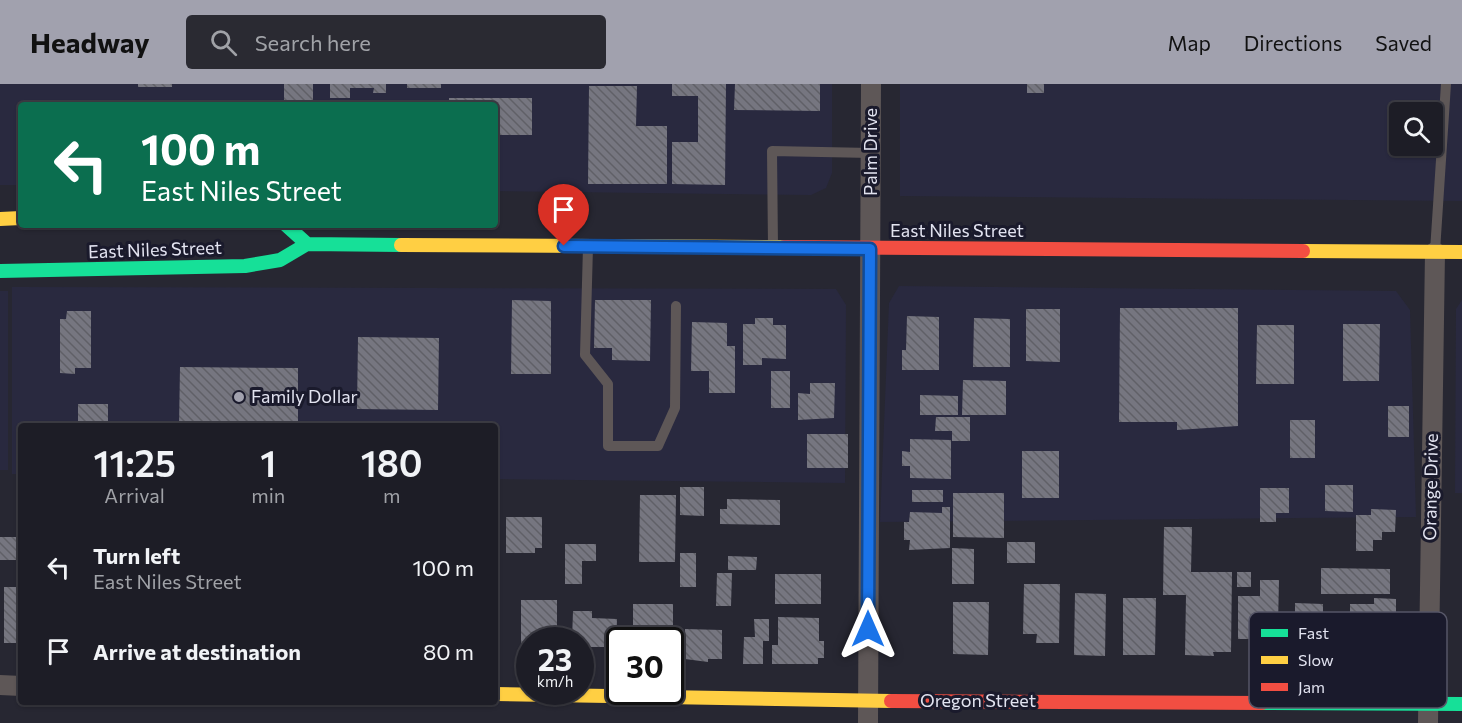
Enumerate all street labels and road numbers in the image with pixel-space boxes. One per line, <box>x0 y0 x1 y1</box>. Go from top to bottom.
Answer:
street label: Palm Drive <box>859 108 881 196</box>
street label: East Niles Street <box>890 219 1024 241</box>
street label: East Niles Street <box>88 236 222 262</box>
street label: Orange Drive <box>1418 433 1442 541</box>
street label: Oregon Street <box>920 689 1036 711</box>

